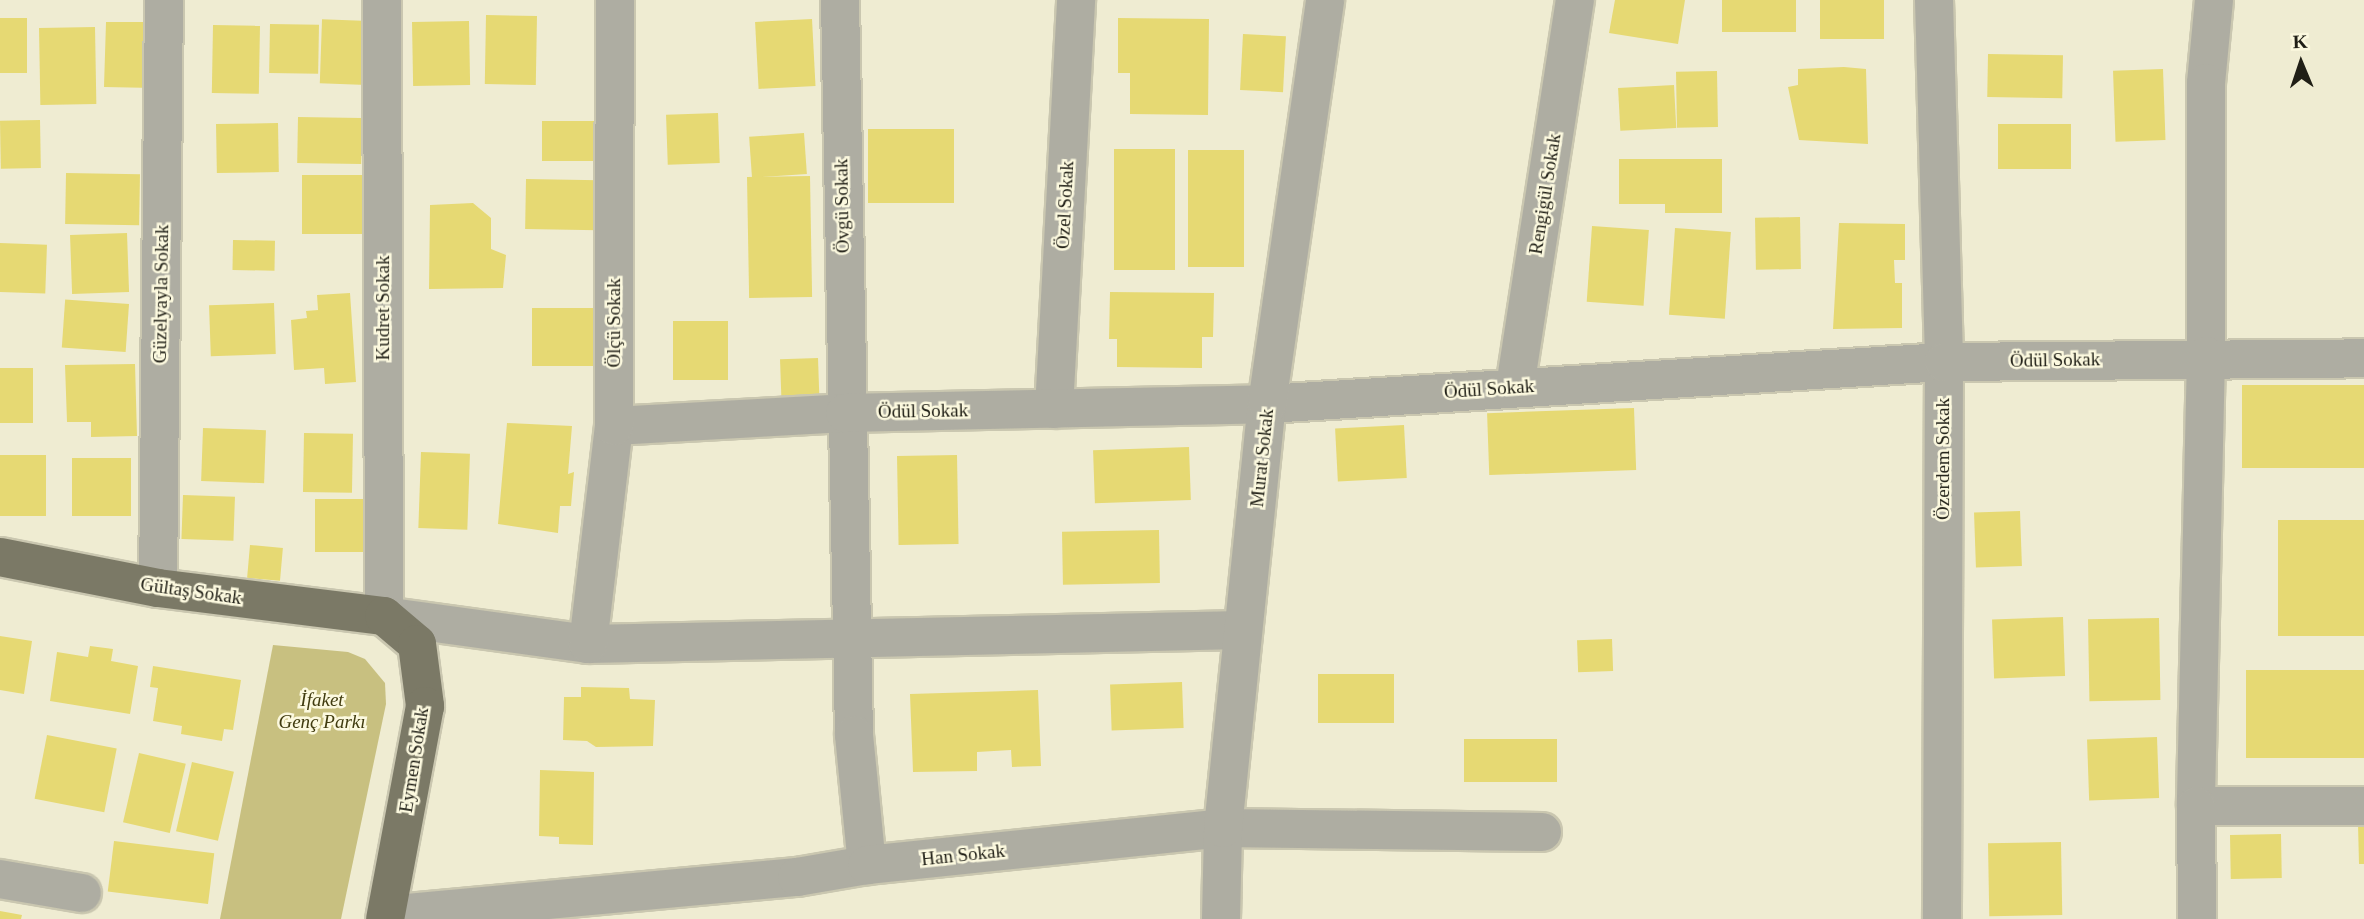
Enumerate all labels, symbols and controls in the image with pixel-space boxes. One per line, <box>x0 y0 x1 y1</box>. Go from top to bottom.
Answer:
north arrow <box>2266 28 2336 98</box>
text: K <box>2292 31 2308 52</box>
street label: Rengigül Sokak <box>1524 132 1566 256</box>
street label: Övgü Sokak <box>830 159 854 253</box>
street label: Özel Sokak <box>1051 160 1079 250</box>
street label: Güzelyayla Sokak <box>148 224 174 364</box>
street label: Kudret Sokak <box>372 255 394 361</box>
street label: Ölçü Sokak <box>603 278 625 368</box>
street label: Ödül Sokak <box>2010 348 2100 372</box>
street label: Ödül Sokak <box>1443 374 1535 404</box>
street label: Özerdem Sokak <box>1932 398 1954 520</box>
street label: Ödül Sokak <box>878 399 968 423</box>
street label: Murat Sokak <box>1246 408 1278 508</box>
street label: Gültaş Sokak <box>139 573 243 609</box>
park label: İfaket Genç Parkı <box>278 689 366 733</box>
street label: Eymen Sokak <box>394 706 434 814</box>
street label: Han Sokak <box>920 839 1006 871</box>

